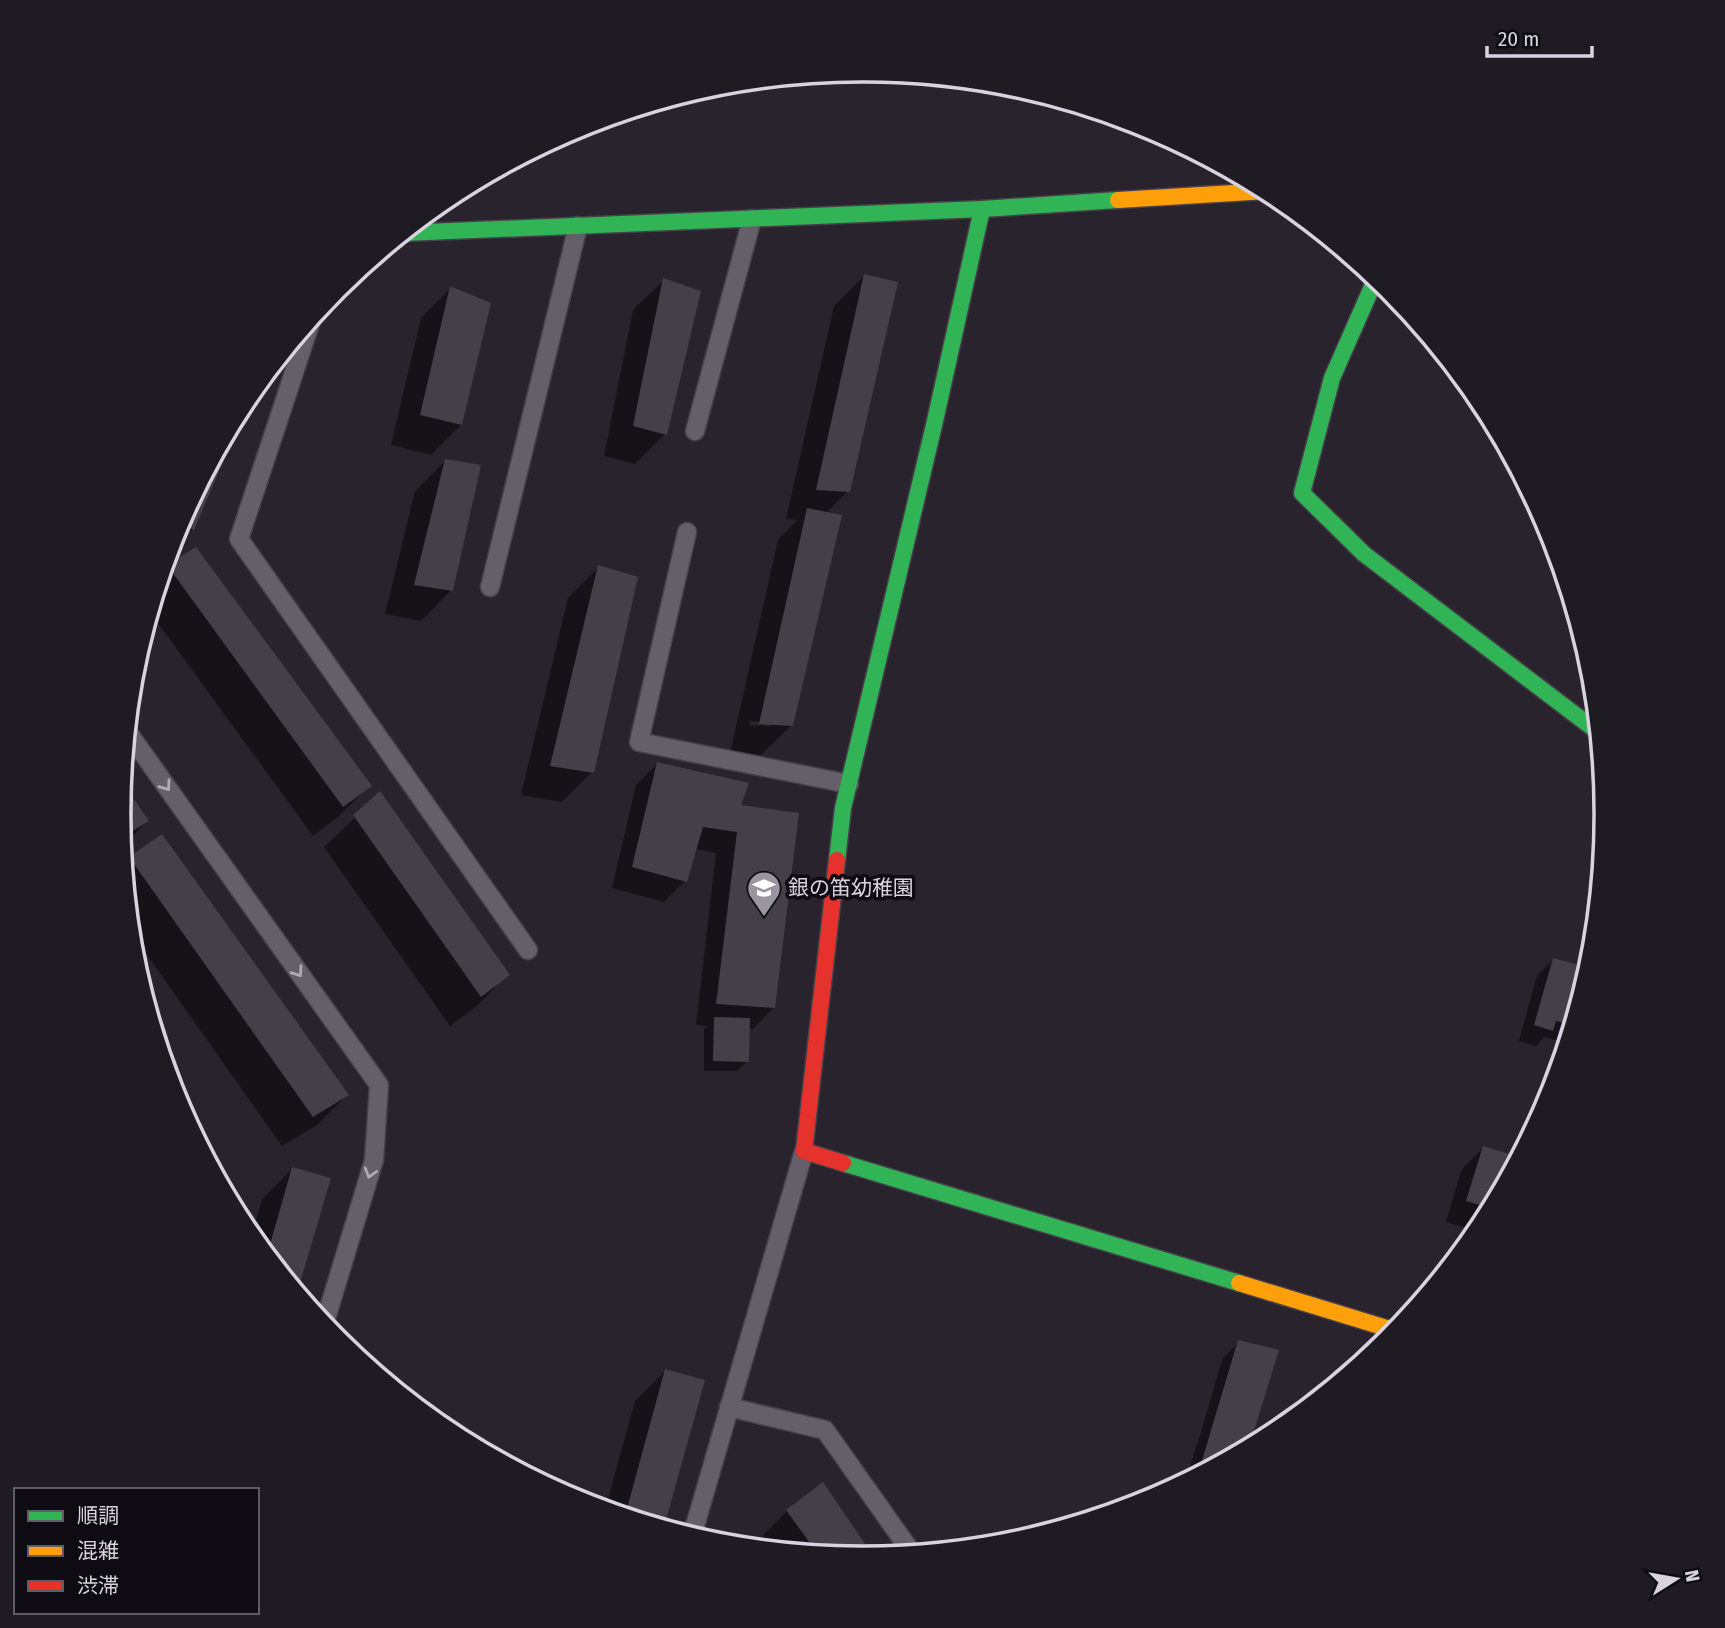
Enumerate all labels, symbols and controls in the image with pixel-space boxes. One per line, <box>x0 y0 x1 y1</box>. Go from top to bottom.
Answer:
scale bar <box>1487 14 1592 58</box>
text: 20 m <box>1498 26 1539 52</box>
one-way arrow <box>158 778 170 791</box>
school or university icon: 銀の笛幼稚園 <box>745 869 783 918</box>
place label: 銀の笛幼稚園 <box>788 875 914 901</box>
one-way arrow <box>290 964 302 977</box>
one-way arrow <box>364 1167 379 1179</box>
legend <box>14 1488 259 1614</box>
text: 順調 <box>77 1503 119 1529</box>
text: 混雑 <box>77 1538 119 1564</box>
north arrow <box>1641 1544 1711 1614</box>
text: N <box>1680 1568 1705 1584</box>
text: 渋滞 <box>77 1573 119 1599</box>

